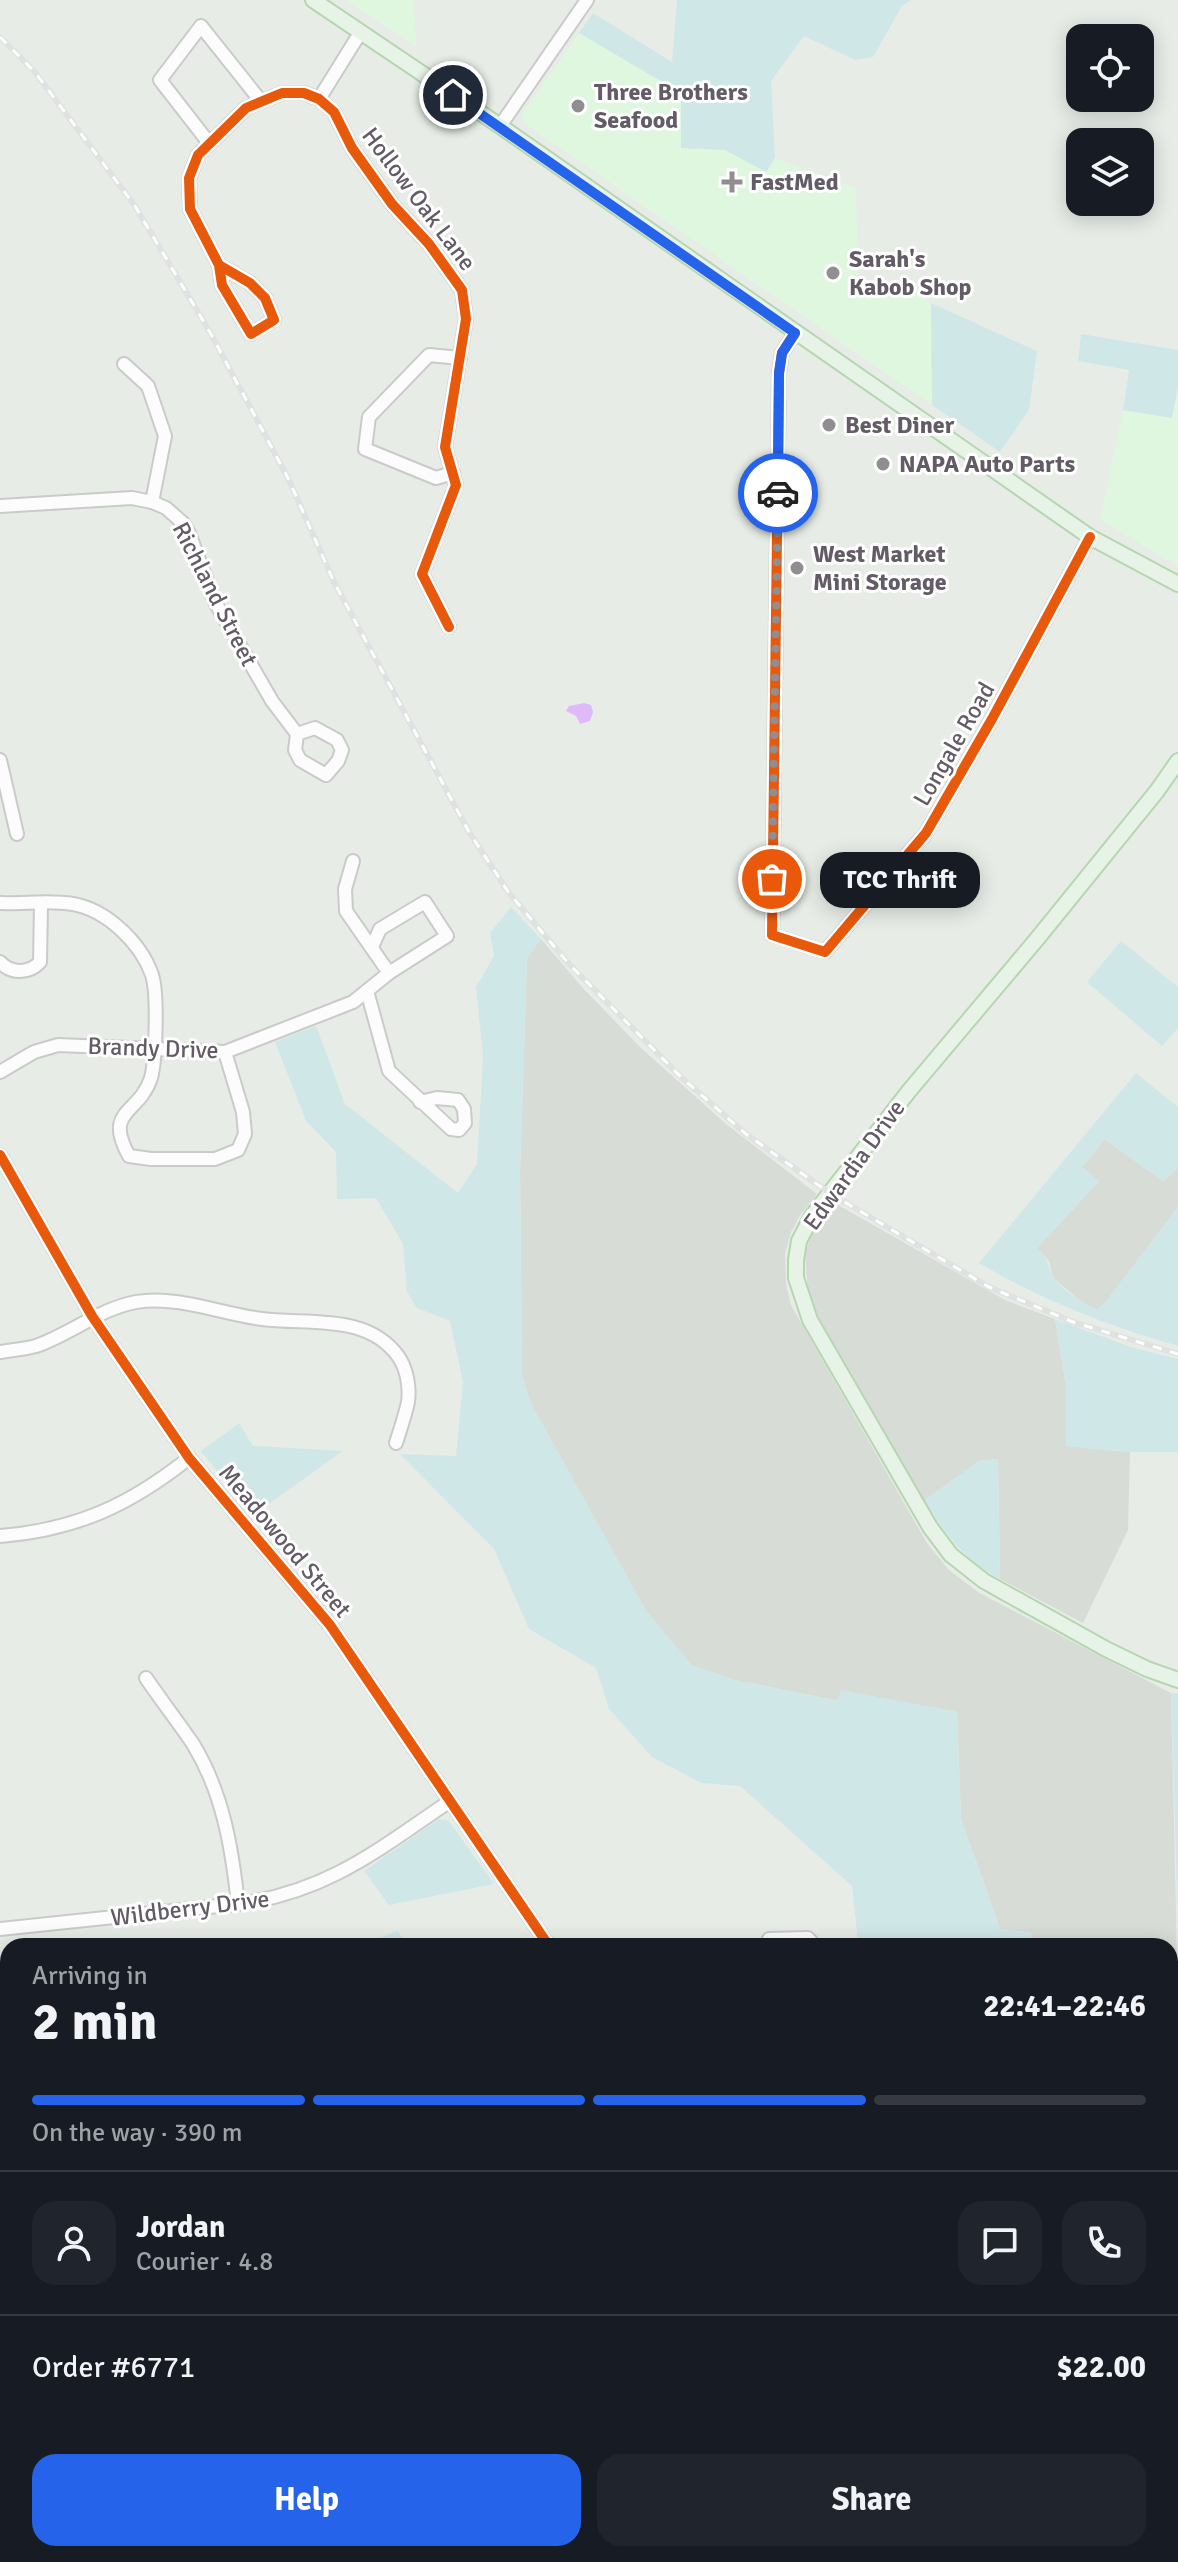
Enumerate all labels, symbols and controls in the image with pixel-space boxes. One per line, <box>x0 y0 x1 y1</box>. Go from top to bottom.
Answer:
map controls <box>1066 24 1154 216</box>
button: locate <box>1066 24 1154 112</box>
pin <box>419 61 487 129</box>
icon: home <box>431 73 475 117</box>
place label: Three Brothers Seafood <box>594 77 748 135</box>
marker: Three Brothers Seafood <box>569 97 587 115</box>
street label: Hollow Oak Lane <box>355 121 483 277</box>
button: layers <box>1066 128 1154 216</box>
place label: FastMed <box>750 167 839 197</box>
marker: FastMed <box>721 171 743 193</box>
place label: Sarah's Kabob Shop <box>849 244 972 302</box>
marker: Sarah's Kabob Shop <box>824 264 842 282</box>
place label: Best Diner <box>845 410 955 440</box>
marker: Best Diner <box>820 416 838 434</box>
place label: NAPA Auto Parts <box>899 449 1075 479</box>
courier <box>738 453 818 533</box>
marker: NAPA Auto Parts <box>874 455 892 473</box>
icon: car <box>756 471 800 515</box>
street label: Richland Street <box>166 517 264 671</box>
place label: West Market Mini Storage <box>813 539 947 597</box>
marker: West Market Mini Storage <box>788 559 806 577</box>
street label: Longale Road <box>907 677 1001 811</box>
pin <box>738 845 806 913</box>
callout: TCC Thrift <box>820 851 980 907</box>
icon: bag <box>750 857 794 901</box>
text: TCC Thrift <box>843 864 957 896</box>
street label: Brandy Drive <box>87 1031 219 1065</box>
street label: Edwardia Drive <box>797 1094 911 1236</box>
street label: Meadowood Street <box>212 1458 358 1624</box>
street label: Wildberry Drive <box>109 1883 271 1933</box>
text: Arriving in <box>32 1960 148 1992</box>
text: 22:41–22:46 <box>983 1988 1146 2025</box>
text: 2 min <box>32 1990 158 2054</box>
text: On the way · 390 m <box>32 2117 242 2149</box>
button: person <box>32 2201 116 2285</box>
button: chat <box>958 2201 1042 2285</box>
button: phone <box>1062 2201 1146 2285</box>
text: Jordan <box>136 2209 225 2246</box>
text: Courier · 4.8 <box>136 2246 273 2278</box>
text: Order #6771 <box>32 2349 195 2386</box>
text: $22.00 <box>1056 2349 1146 2386</box>
button: Help <box>32 2454 581 2546</box>
button: Share <box>597 2454 1146 2546</box>

